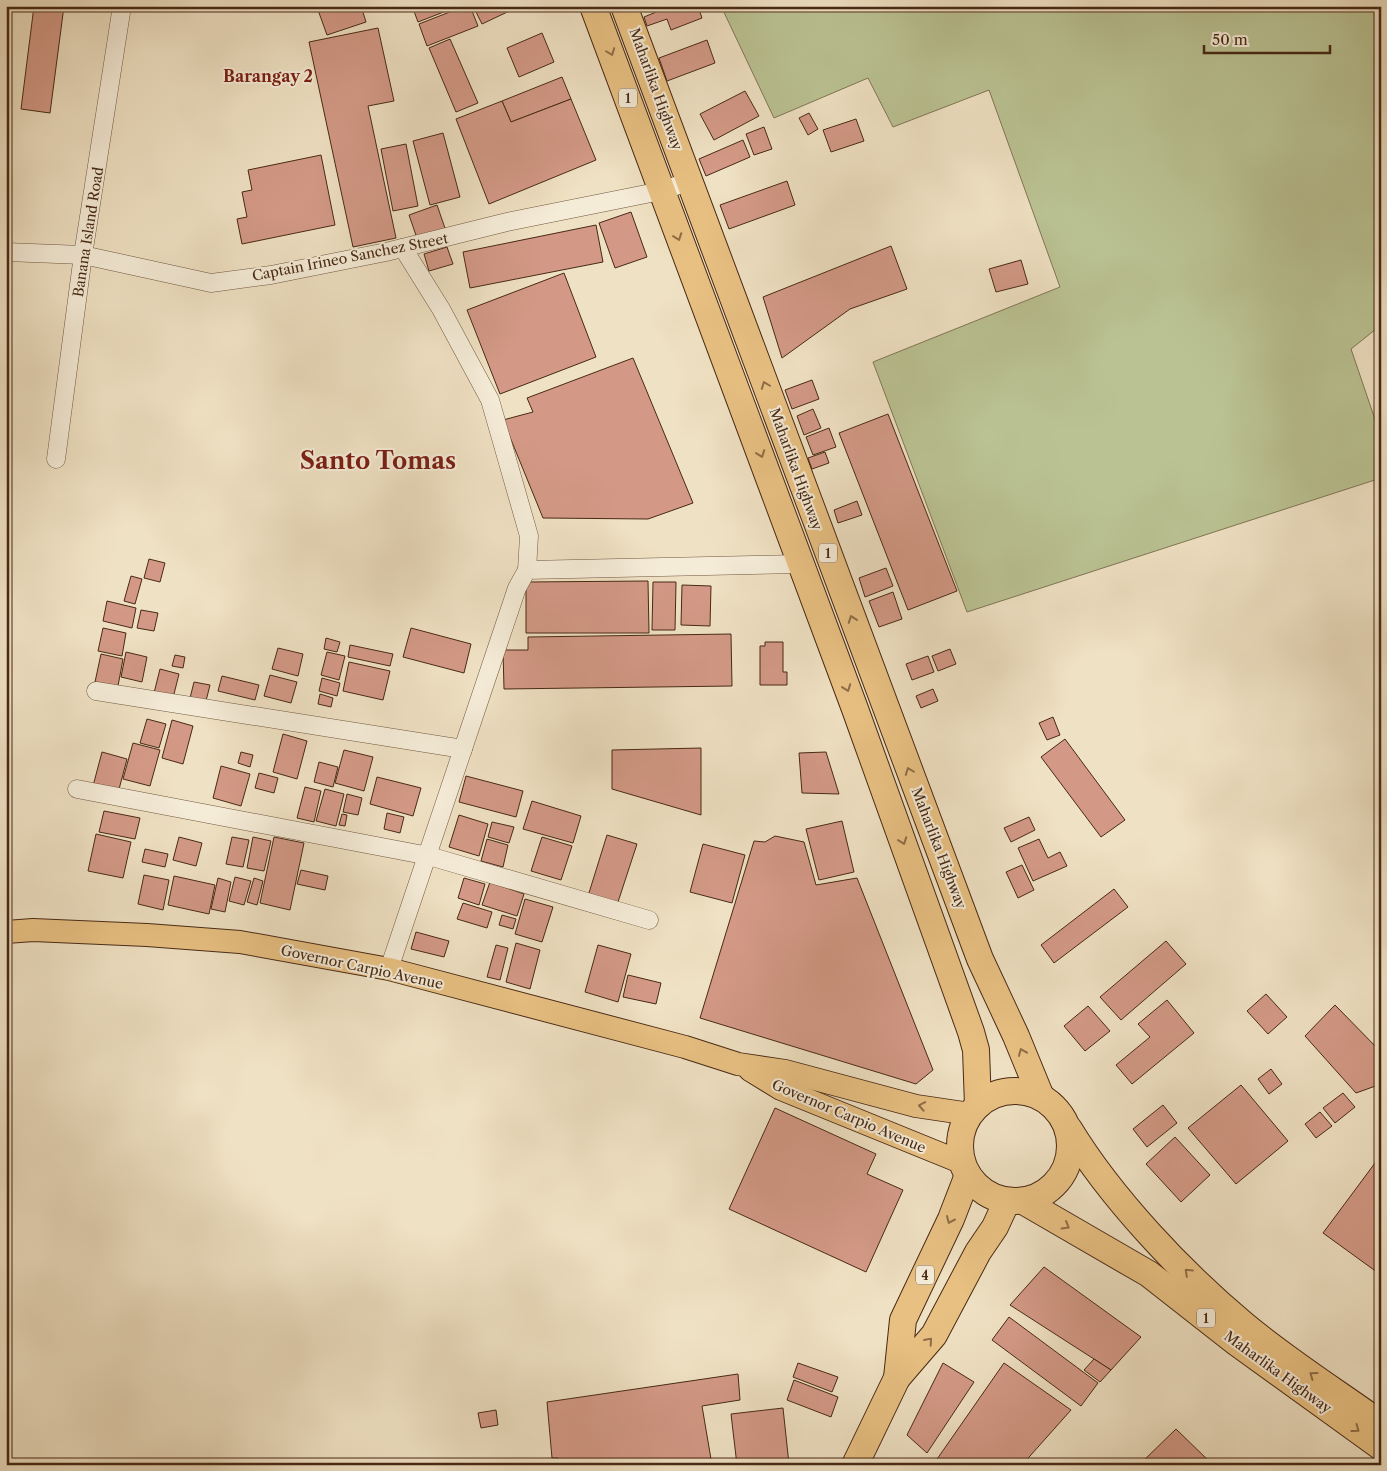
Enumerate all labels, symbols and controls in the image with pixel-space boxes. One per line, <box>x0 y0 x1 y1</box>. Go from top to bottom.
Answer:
scale bar <box>1204 22 1331 54</box>
street label: Maharlika Highway <box>626 25 687 153</box>
text: 50 m <box>1212 30 1248 49</box>
one-way arrow <box>605 47 615 55</box>
district label: Barangay 2 <box>223 66 313 86</box>
road number: 1 <box>619 89 637 108</box>
street label: Banana Island Road <box>69 165 107 298</box>
street label: Captain Irineo Sanchez Street <box>250 229 450 285</box>
one-way arrow <box>672 232 682 240</box>
one-way arrow <box>761 381 771 390</box>
street label: Maharlika Highway <box>766 405 827 533</box>
district label: Santo Tomas <box>300 446 456 475</box>
one-way arrow <box>755 449 765 458</box>
road number: 1 <box>819 544 837 562</box>
one-way arrow <box>848 615 858 624</box>
one-way arrow <box>842 684 852 692</box>
one-way arrow <box>905 767 915 776</box>
street label: Maharlika Highway <box>908 785 971 911</box>
one-way arrow <box>897 836 907 845</box>
street label: Governor Carpio Avenue <box>279 941 445 993</box>
one-way arrow <box>1018 1048 1028 1056</box>
street label: Governor Carpio Avenue <box>769 1075 929 1157</box>
one-way arrow <box>918 1102 926 1112</box>
one-way arrow <box>945 1215 956 1224</box>
one-way arrow <box>1060 1219 1069 1229</box>
road number: 4 <box>916 1266 934 1284</box>
one-way arrow <box>1184 1269 1193 1278</box>
road number: 1 <box>1197 1309 1215 1328</box>
street label: Maharlika Highway <box>1221 1327 1336 1417</box>
one-way arrow <box>923 1338 932 1347</box>
one-way arrow <box>1309 1372 1319 1381</box>
one-way arrow <box>1350 1423 1360 1432</box>

